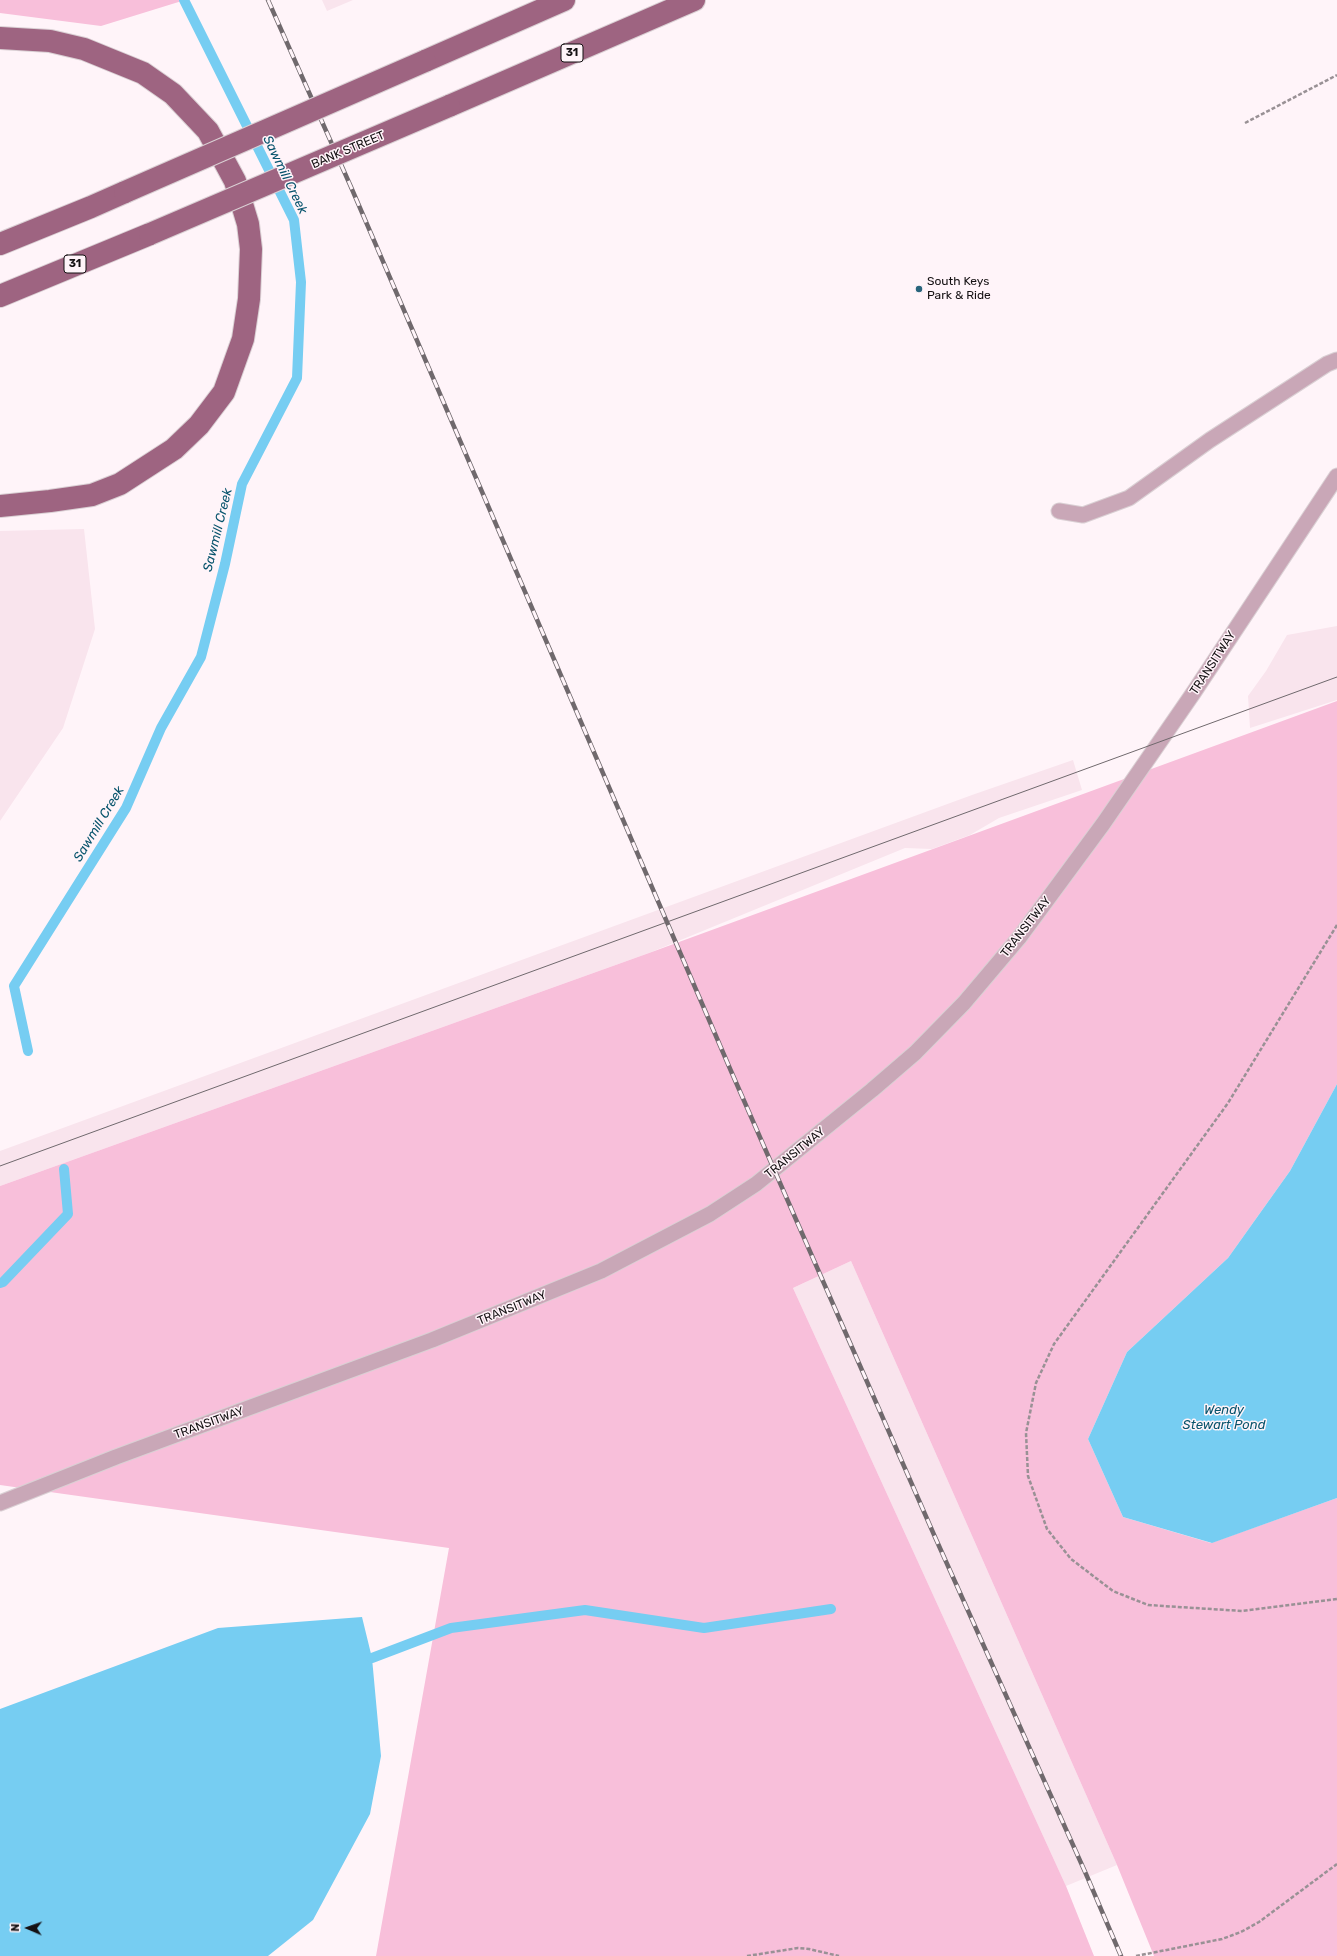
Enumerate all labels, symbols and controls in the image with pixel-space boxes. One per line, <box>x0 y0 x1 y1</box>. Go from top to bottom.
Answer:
road number: 31 <box>561 44 583 62</box>
street label: BANK STREET <box>309 128 387 172</box>
water label: Sawmill Creek <box>259 133 311 217</box>
road number: 31 <box>64 255 86 273</box>
place label: South Keys Park & Ride <box>927 275 991 303</box>
marker: South Keys Park & Ride <box>914 284 924 294</box>
water label: Sawmill Creek <box>200 487 236 573</box>
street label: TRANSITWAY <box>1187 628 1239 698</box>
water label: Sawmill Creek <box>70 783 128 865</box>
street label: TRANSITWAY <box>998 894 1054 960</box>
street label: TRANSITWAY <box>762 1124 828 1182</box>
street label: TRANSITWAY <box>475 1288 549 1328</box>
water label: Wendy Stewart Pond <box>1183 1402 1265 1433</box>
street label: TRANSITWAY <box>172 1404 246 1442</box>
north arrow <box>8 1908 48 1948</box>
text: N <box>9 1923 22 1932</box>

